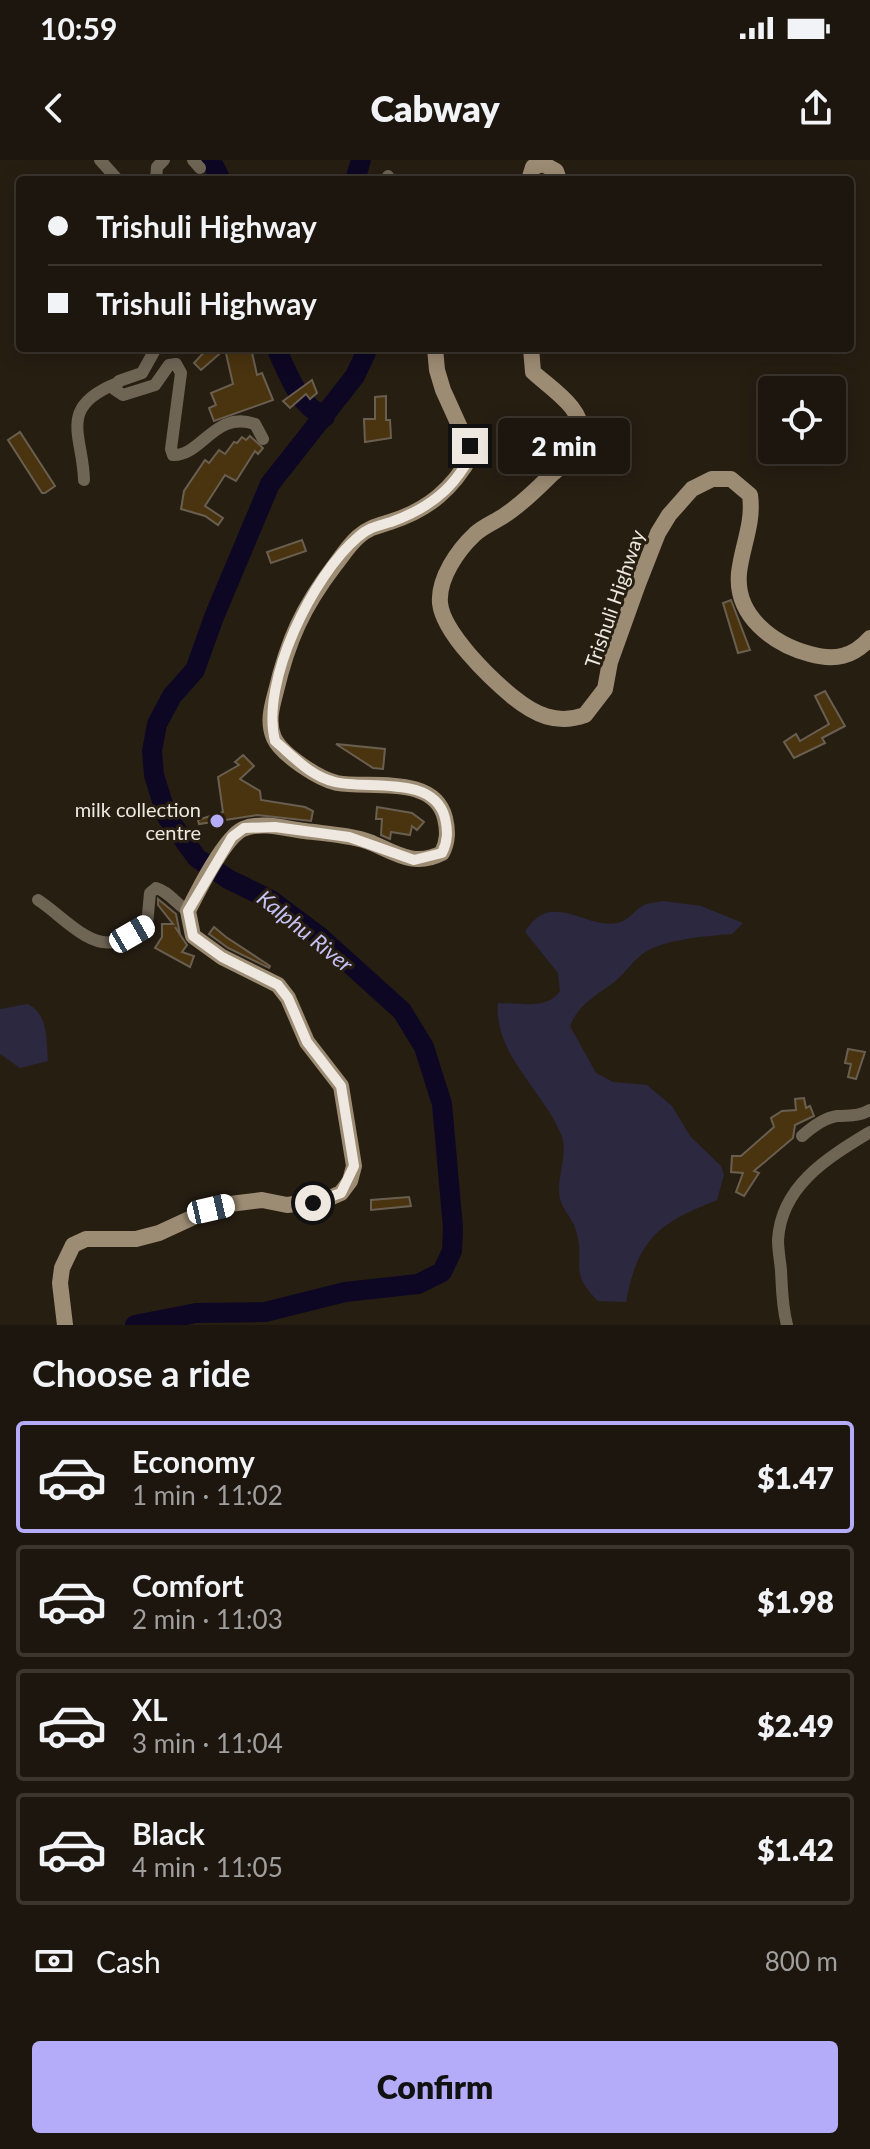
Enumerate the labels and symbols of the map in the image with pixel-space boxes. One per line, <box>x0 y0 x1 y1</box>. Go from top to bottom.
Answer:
callout: 2 min <box>498 418 630 474</box>
route end <box>452 428 488 464</box>
street label: Trishuli Highway <box>579 526 649 671</box>
place label: milk collection centre <box>75 797 201 844</box>
marker: milk collection centre <box>208 812 226 830</box>
water label: Kalphu River <box>252 884 359 978</box>
car <box>105 912 159 956</box>
route start <box>295 1185 331 1221</box>
car <box>185 1192 237 1226</box>

